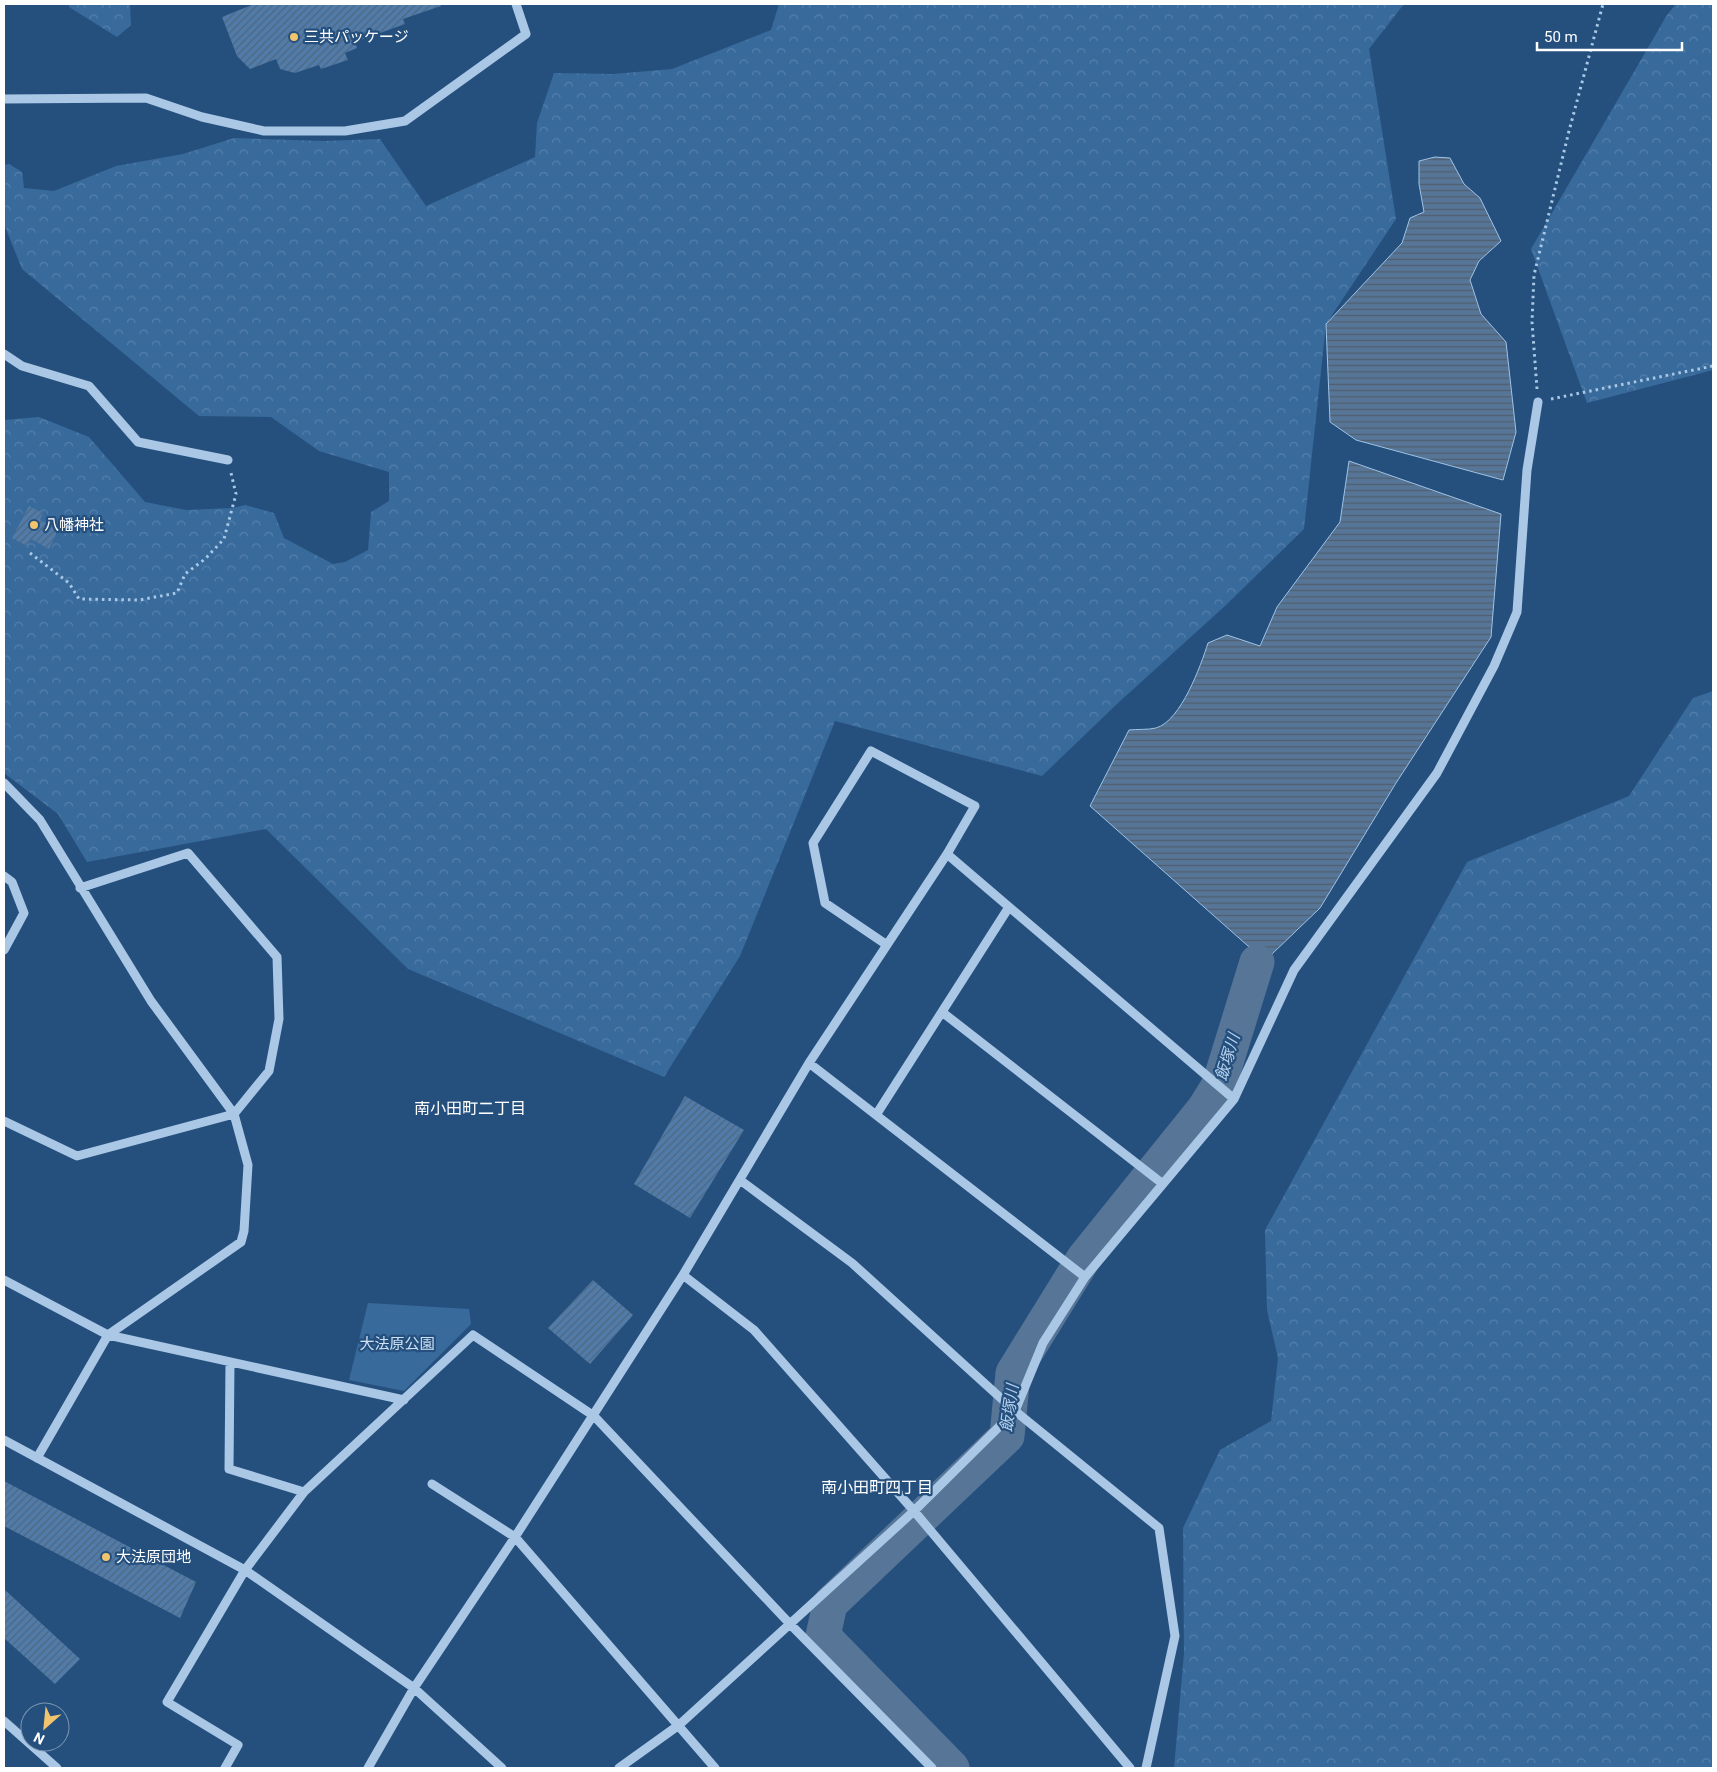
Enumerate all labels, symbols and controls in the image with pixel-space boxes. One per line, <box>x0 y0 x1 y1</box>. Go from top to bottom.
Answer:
scale bar <box>1537 20 1682 52</box>
place label: 三共パッケージ <box>304 28 409 46</box>
text: 50 m <box>1544 28 1578 46</box>
marker: 三共パッケージ <box>288 31 300 43</box>
place label: 八幡神社 <box>44 516 104 534</box>
marker: 八幡神社 <box>28 519 40 531</box>
water label: 飯塚川 <box>1211 1030 1244 1083</box>
district label: 南小田町二丁目 <box>414 1099 526 1118</box>
park label: 大法原公園 <box>359 1335 435 1353</box>
water label: 飯塚川 <box>997 1381 1023 1433</box>
district label: 南小田町四丁目 <box>821 1478 933 1497</box>
place label: 大法原団地 <box>116 1548 191 1566</box>
marker: 大法原団地 <box>100 1551 112 1563</box>
north arrow <box>20 1702 70 1752</box>
text: N <box>31 1729 47 1748</box>

